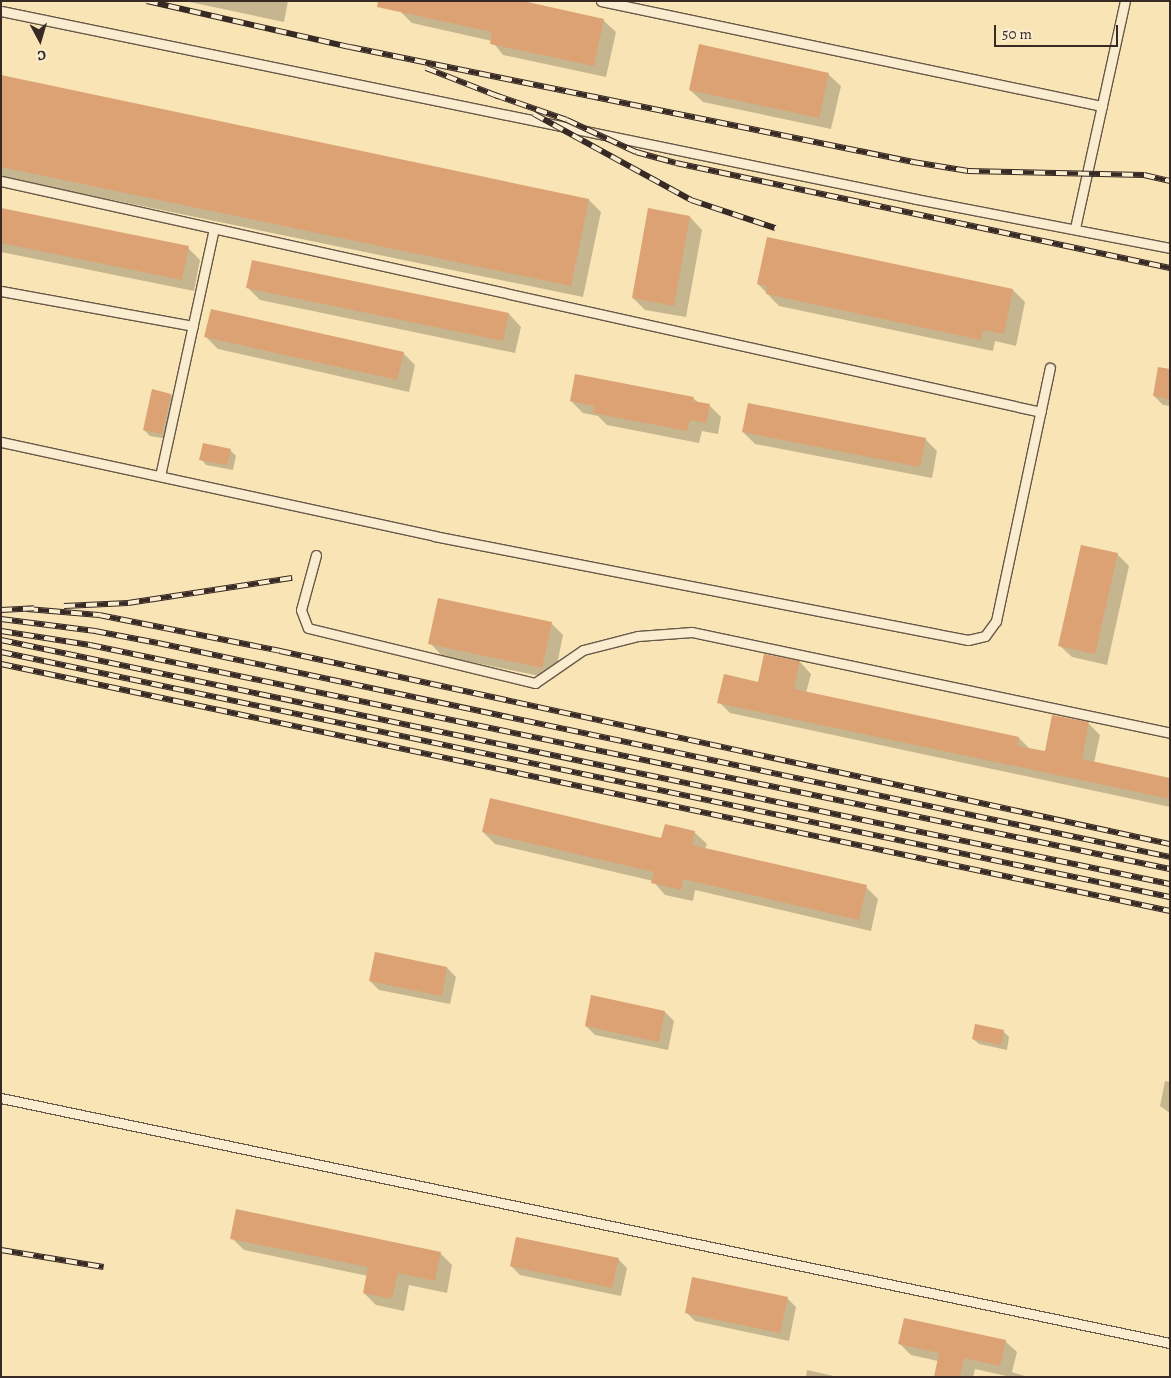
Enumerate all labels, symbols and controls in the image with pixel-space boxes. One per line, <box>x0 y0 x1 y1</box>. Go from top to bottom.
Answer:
north arrow <box>15 15 65 65</box>
scale bar <box>996 15 1120 47</box>
text: 50 m <box>1002 24 1032 44</box>
text: С <box>36 46 47 65</box>

